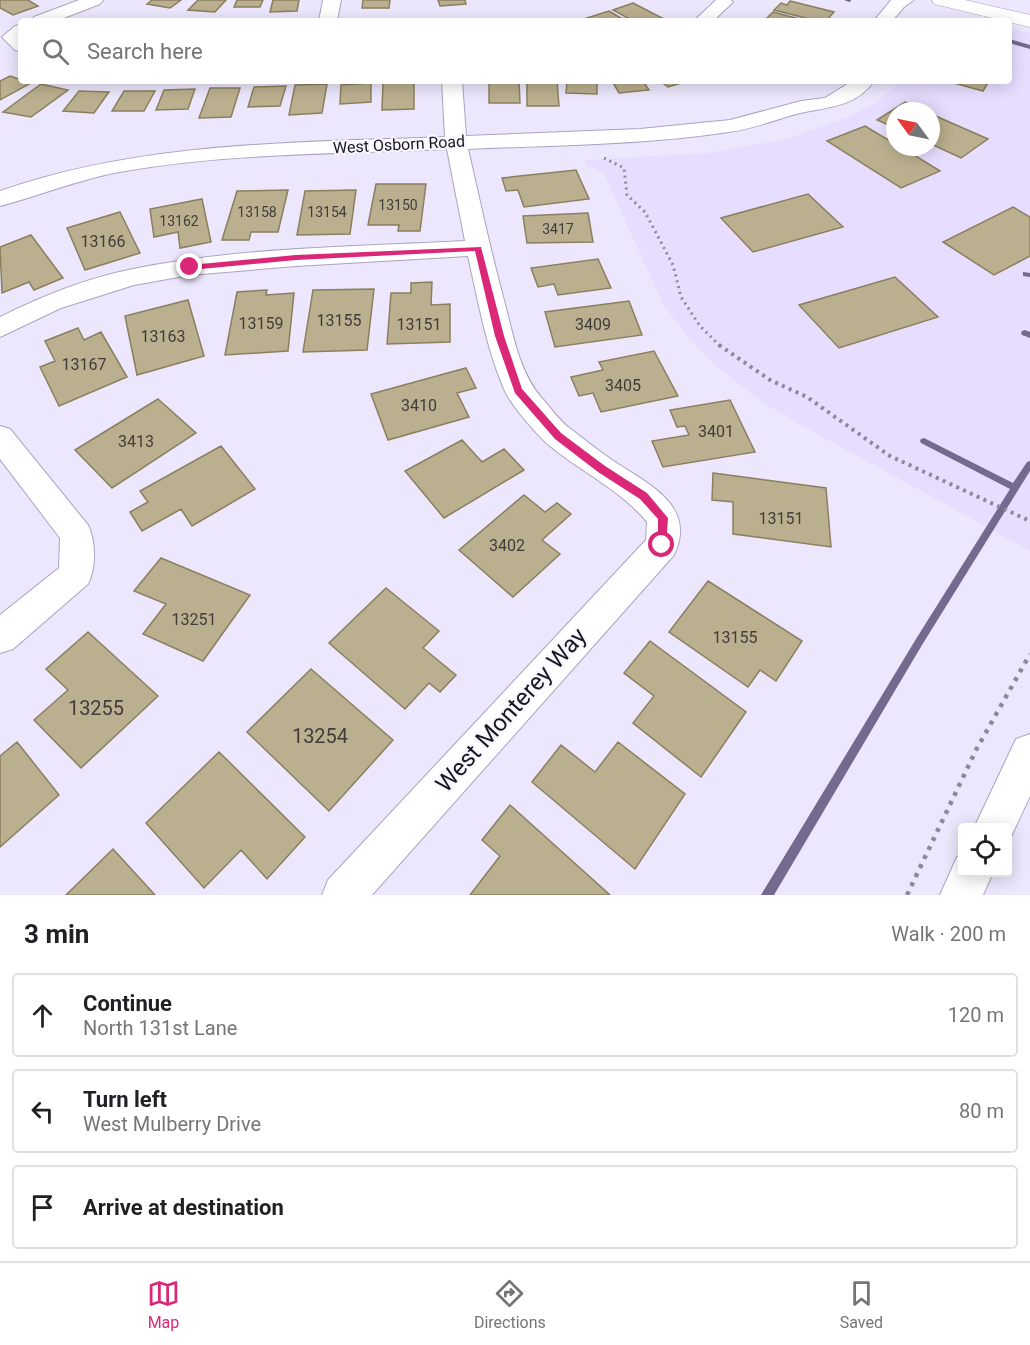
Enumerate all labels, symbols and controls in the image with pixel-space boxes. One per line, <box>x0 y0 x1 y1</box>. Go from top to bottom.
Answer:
search box <box>18 18 1012 84</box>
icon: search <box>39 35 72 68</box>
text: Search here <box>87 39 203 64</box>
north arrow <box>886 102 940 156</box>
street label: West Osborn Road <box>333 132 466 157</box>
house number: 13150 <box>378 197 418 213</box>
house number: 13158 <box>237 204 277 220</box>
house number: 13154 <box>307 204 347 220</box>
house number: 13162 <box>159 213 199 229</box>
house number: 3417 <box>542 221 574 237</box>
house number: 13166 <box>81 232 125 251</box>
route end <box>176 253 202 279</box>
house number: 13155 <box>317 311 361 330</box>
house number: 13159 <box>239 314 283 333</box>
house number: 13151 <box>397 315 441 334</box>
house number: 3409 <box>575 315 611 334</box>
house number: 13163 <box>141 327 185 346</box>
house number: 13167 <box>62 355 106 374</box>
house number: 3405 <box>605 376 641 395</box>
house number: 3410 <box>401 396 437 415</box>
house number: 3401 <box>698 422 734 441</box>
house number: 3413 <box>118 432 154 451</box>
house number: 13151 <box>759 509 803 528</box>
route start <box>648 531 674 557</box>
house number: 3402 <box>489 536 525 555</box>
house number: 13251 <box>172 610 216 629</box>
street label: West Monterey Way <box>430 622 593 798</box>
house number: 13155 <box>713 628 757 647</box>
house number: 13255 <box>68 696 124 720</box>
house number: 13254 <box>292 724 348 748</box>
map controls <box>958 823 1012 877</box>
button: locate <box>958 823 1012 877</box>
text: 3 min <box>24 919 89 949</box>
text: Walk · 200 m <box>891 922 1006 946</box>
text: Continue <box>83 991 172 1016</box>
icon: ahead <box>26 999 59 1032</box>
text: 120 m <box>948 1003 1004 1027</box>
text: North 131st Lane <box>83 1016 237 1040</box>
text: Turn left <box>83 1087 167 1112</box>
icon: left <box>26 1095 59 1128</box>
text: 80 m <box>959 1099 1004 1123</box>
text: West Mulberry Drive <box>83 1112 261 1136</box>
icon: arrive <box>26 1191 59 1224</box>
text: Arrive at destination <box>83 1195 284 1220</box>
tab: Map <box>147 1277 180 1332</box>
tab: Directions <box>474 1277 546 1332</box>
tab: Saved <box>840 1277 883 1332</box>

